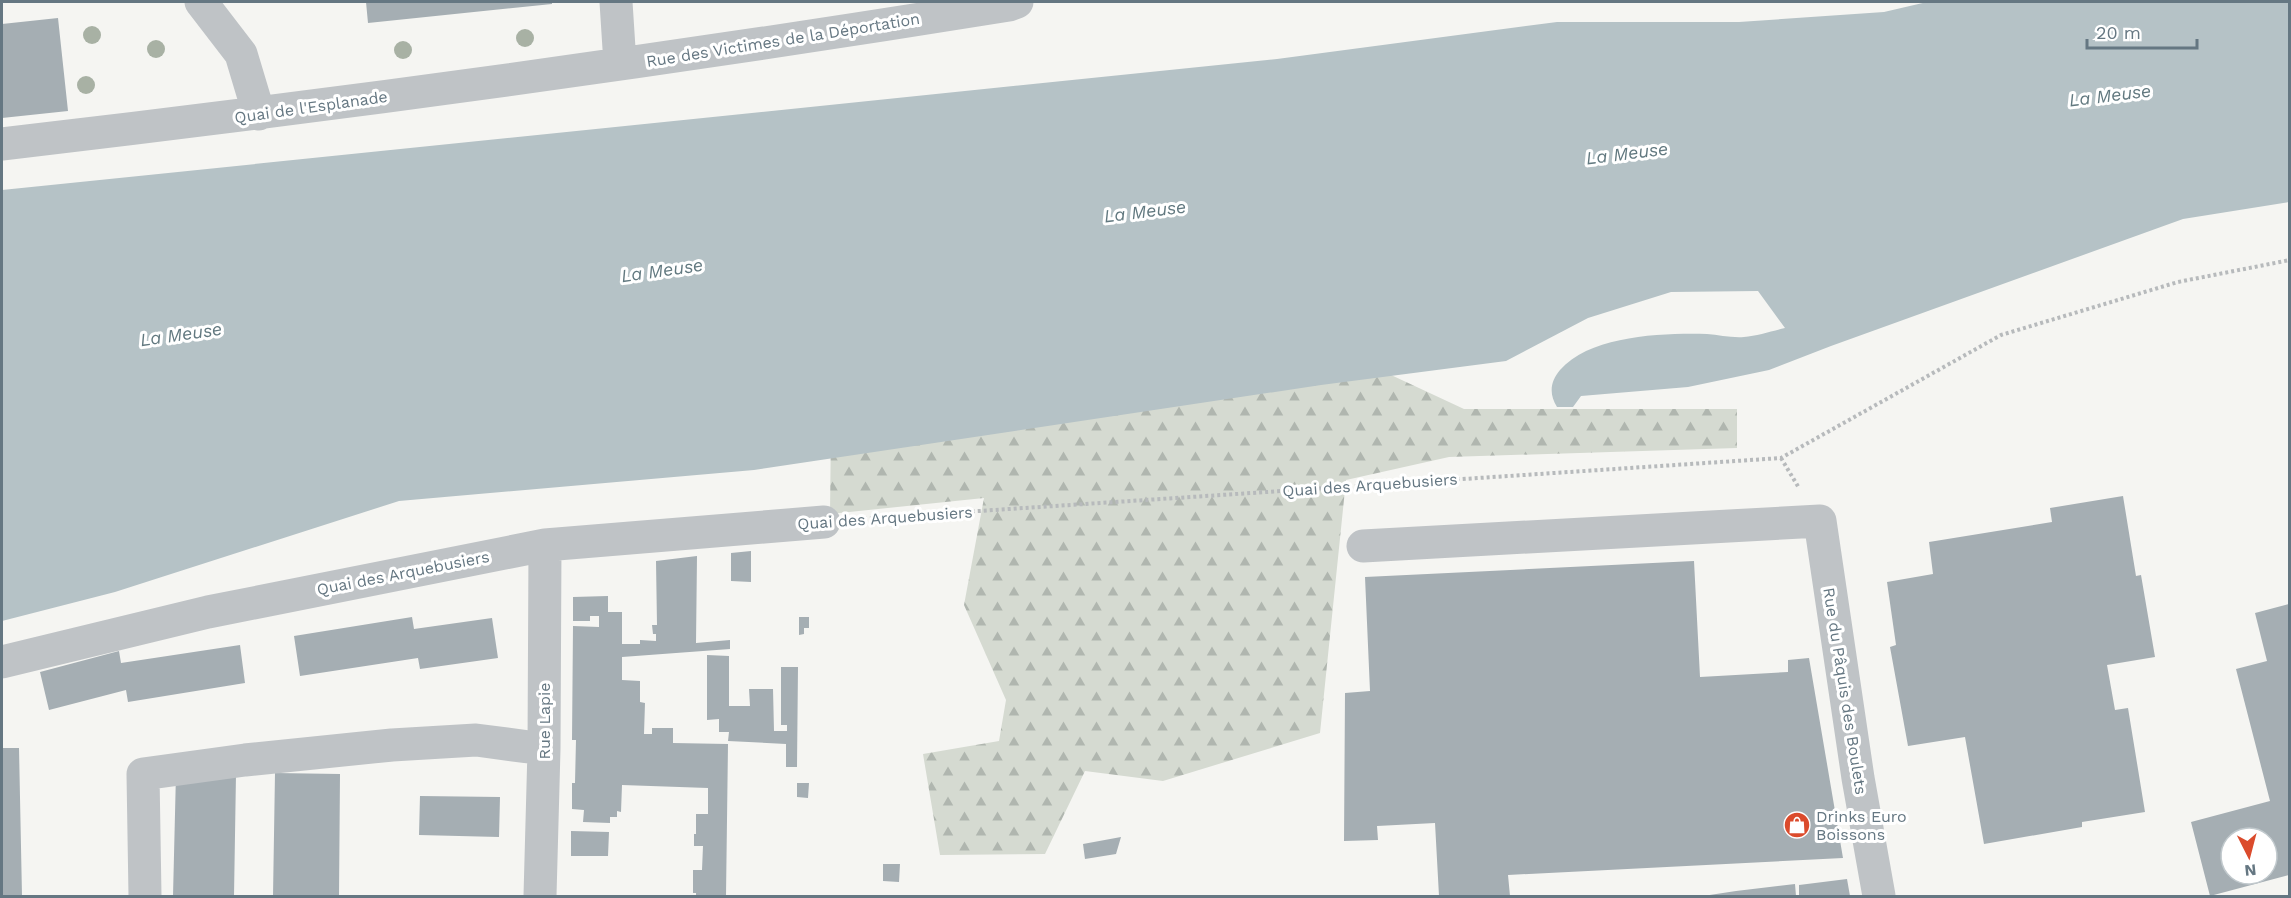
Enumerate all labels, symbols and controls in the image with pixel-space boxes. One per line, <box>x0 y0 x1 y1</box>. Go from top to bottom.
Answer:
street label: Rue des Victimes de la Déportation <box>645 9 921 71</box>
scale bar <box>2087 12 2196 50</box>
text: 20 m <box>2096 22 2141 43</box>
water label: La Meuse <box>2068 80 2152 110</box>
street label: Quai de l'Esplanade <box>233 87 389 127</box>
water label: La Meuse <box>1585 138 1669 168</box>
water label: La Meuse <box>1103 196 1187 226</box>
water label: La Meuse <box>620 254 704 286</box>
water label: La Meuse <box>139 318 223 350</box>
street label: Quai des Arquebusiers <box>1282 469 1458 501</box>
street label: Quai des Arquebusiers <box>797 502 973 534</box>
street label: Quai des Arquebusiers <box>315 547 491 599</box>
street label: Rue du Pâquis des Boulets <box>1819 586 1871 796</box>
street label: Rue Lapie <box>535 682 554 760</box>
place label: Drinks Euro Boissons <box>1816 807 1907 844</box>
shop icon: Drinks Euro Boissons <box>1782 810 1812 840</box>
north arrow <box>2219 826 2279 886</box>
text: N <box>2244 860 2257 880</box>

